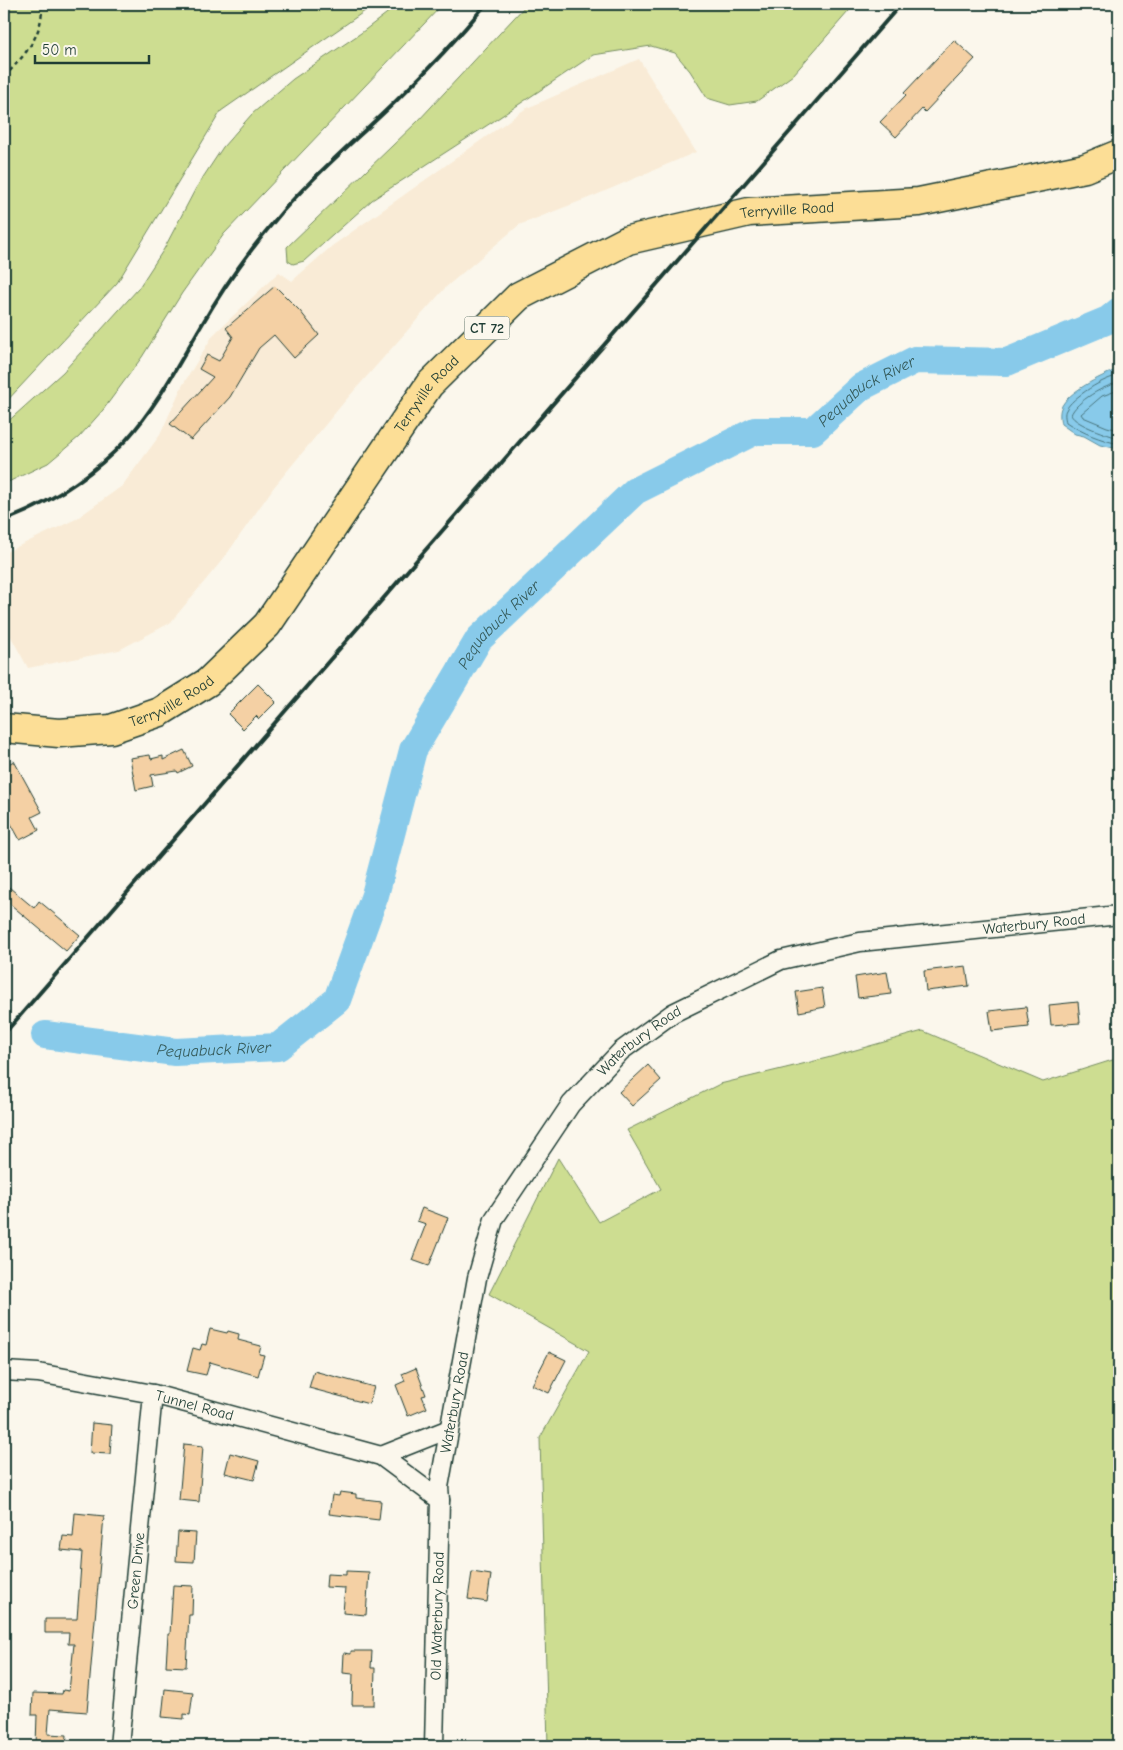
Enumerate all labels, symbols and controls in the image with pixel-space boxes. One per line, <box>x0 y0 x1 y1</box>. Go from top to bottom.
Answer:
scale bar <box>35 32 149 64</box>
text: 50 m <box>42 41 77 59</box>
street label: Terryville Road <box>738 198 835 223</box>
road number: CT 72 <box>464 316 510 339</box>
street label: Terryville Road <box>391 351 463 436</box>
water label: Pequabuck River <box>815 352 919 431</box>
water label: Pequabuck River <box>454 576 544 672</box>
street label: Terryville Road <box>127 672 218 731</box>
street label: Waterbury Road <box>982 910 1086 938</box>
street label: Waterbury Road <box>593 1001 684 1079</box>
water label: Pequabuck River <box>156 1038 272 1061</box>
street label: Waterbury Road <box>436 1350 472 1455</box>
street label: Tunnel Road <box>153 1386 236 1425</box>
street label: Green Drive <box>123 1531 149 1610</box>
street label: Old Waterbury Road <box>427 1551 448 1681</box>

